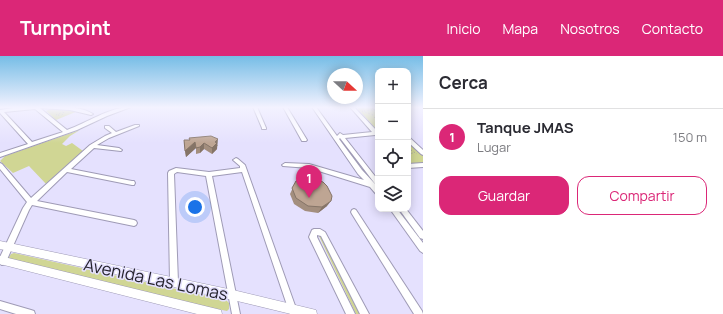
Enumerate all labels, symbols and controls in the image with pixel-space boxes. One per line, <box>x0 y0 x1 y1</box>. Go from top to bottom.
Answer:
text: Turnpoint <box>20 15 111 41</box>
text: Inicio <box>447 19 481 38</box>
text: Mapa <box>503 19 538 38</box>
text: Nosotros <box>560 19 620 38</box>
text: Contacto <box>642 19 703 38</box>
north arrow <box>327 68 363 104</box>
map controls <box>375 68 411 212</box>
button: + <box>375 68 411 104</box>
text: Cerca <box>439 71 488 94</box>
button: − <box>375 104 411 140</box>
text: Tanque JMAS <box>477 117 574 138</box>
text: 1 <box>449 128 455 146</box>
text: 150 m <box>673 128 707 146</box>
text: Lugar <box>477 138 511 156</box>
button: locate <box>375 140 411 176</box>
pin: 1 <box>296 165 322 198</box>
button: layers <box>375 176 411 212</box>
button: Guardar <box>439 176 569 215</box>
button: Compartir <box>577 176 707 215</box>
your location <box>185 197 205 217</box>
street label: Avenida Las Lomas <box>82 252 230 306</box>

